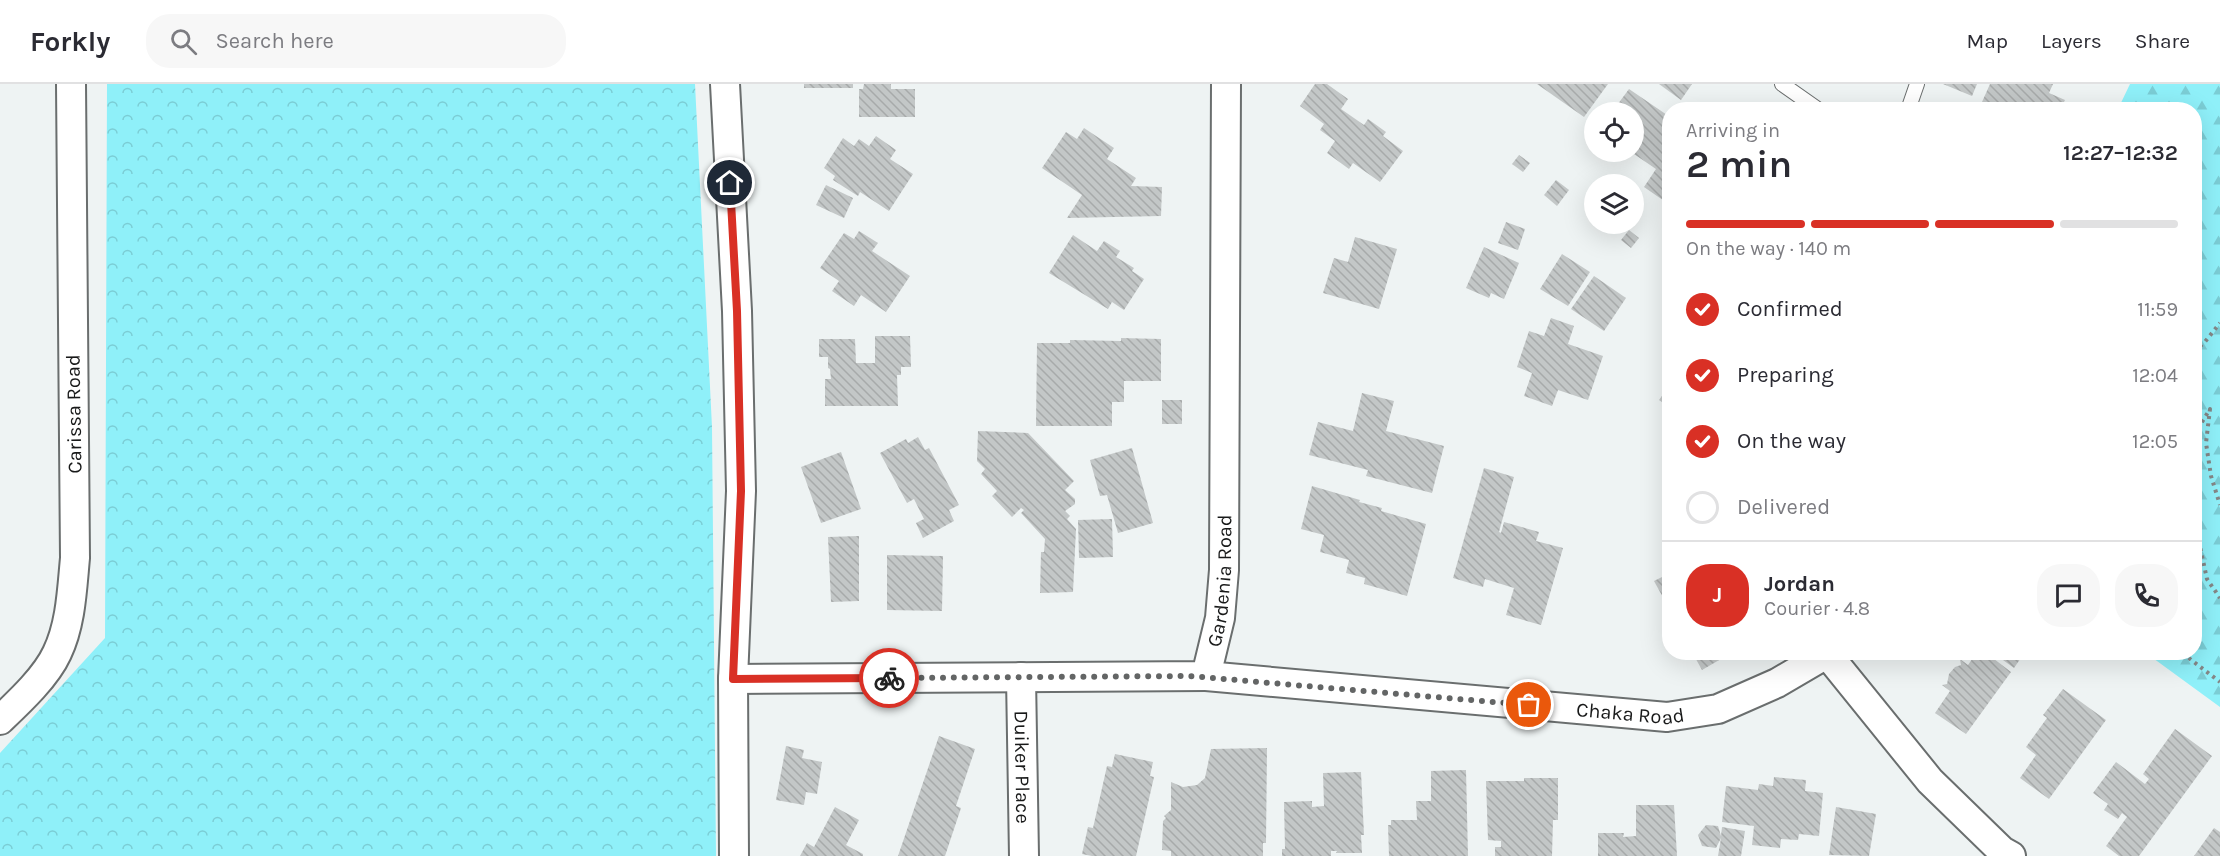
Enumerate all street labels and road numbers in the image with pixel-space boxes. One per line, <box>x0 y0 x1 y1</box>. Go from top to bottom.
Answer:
street label: Carissa Road <box>61 354 87 474</box>
street label: Gardenia Road <box>1202 514 1236 649</box>
street label: Chaka Road <box>1575 697 1686 729</box>
street label: Duiker Place <box>1010 710 1035 824</box>

